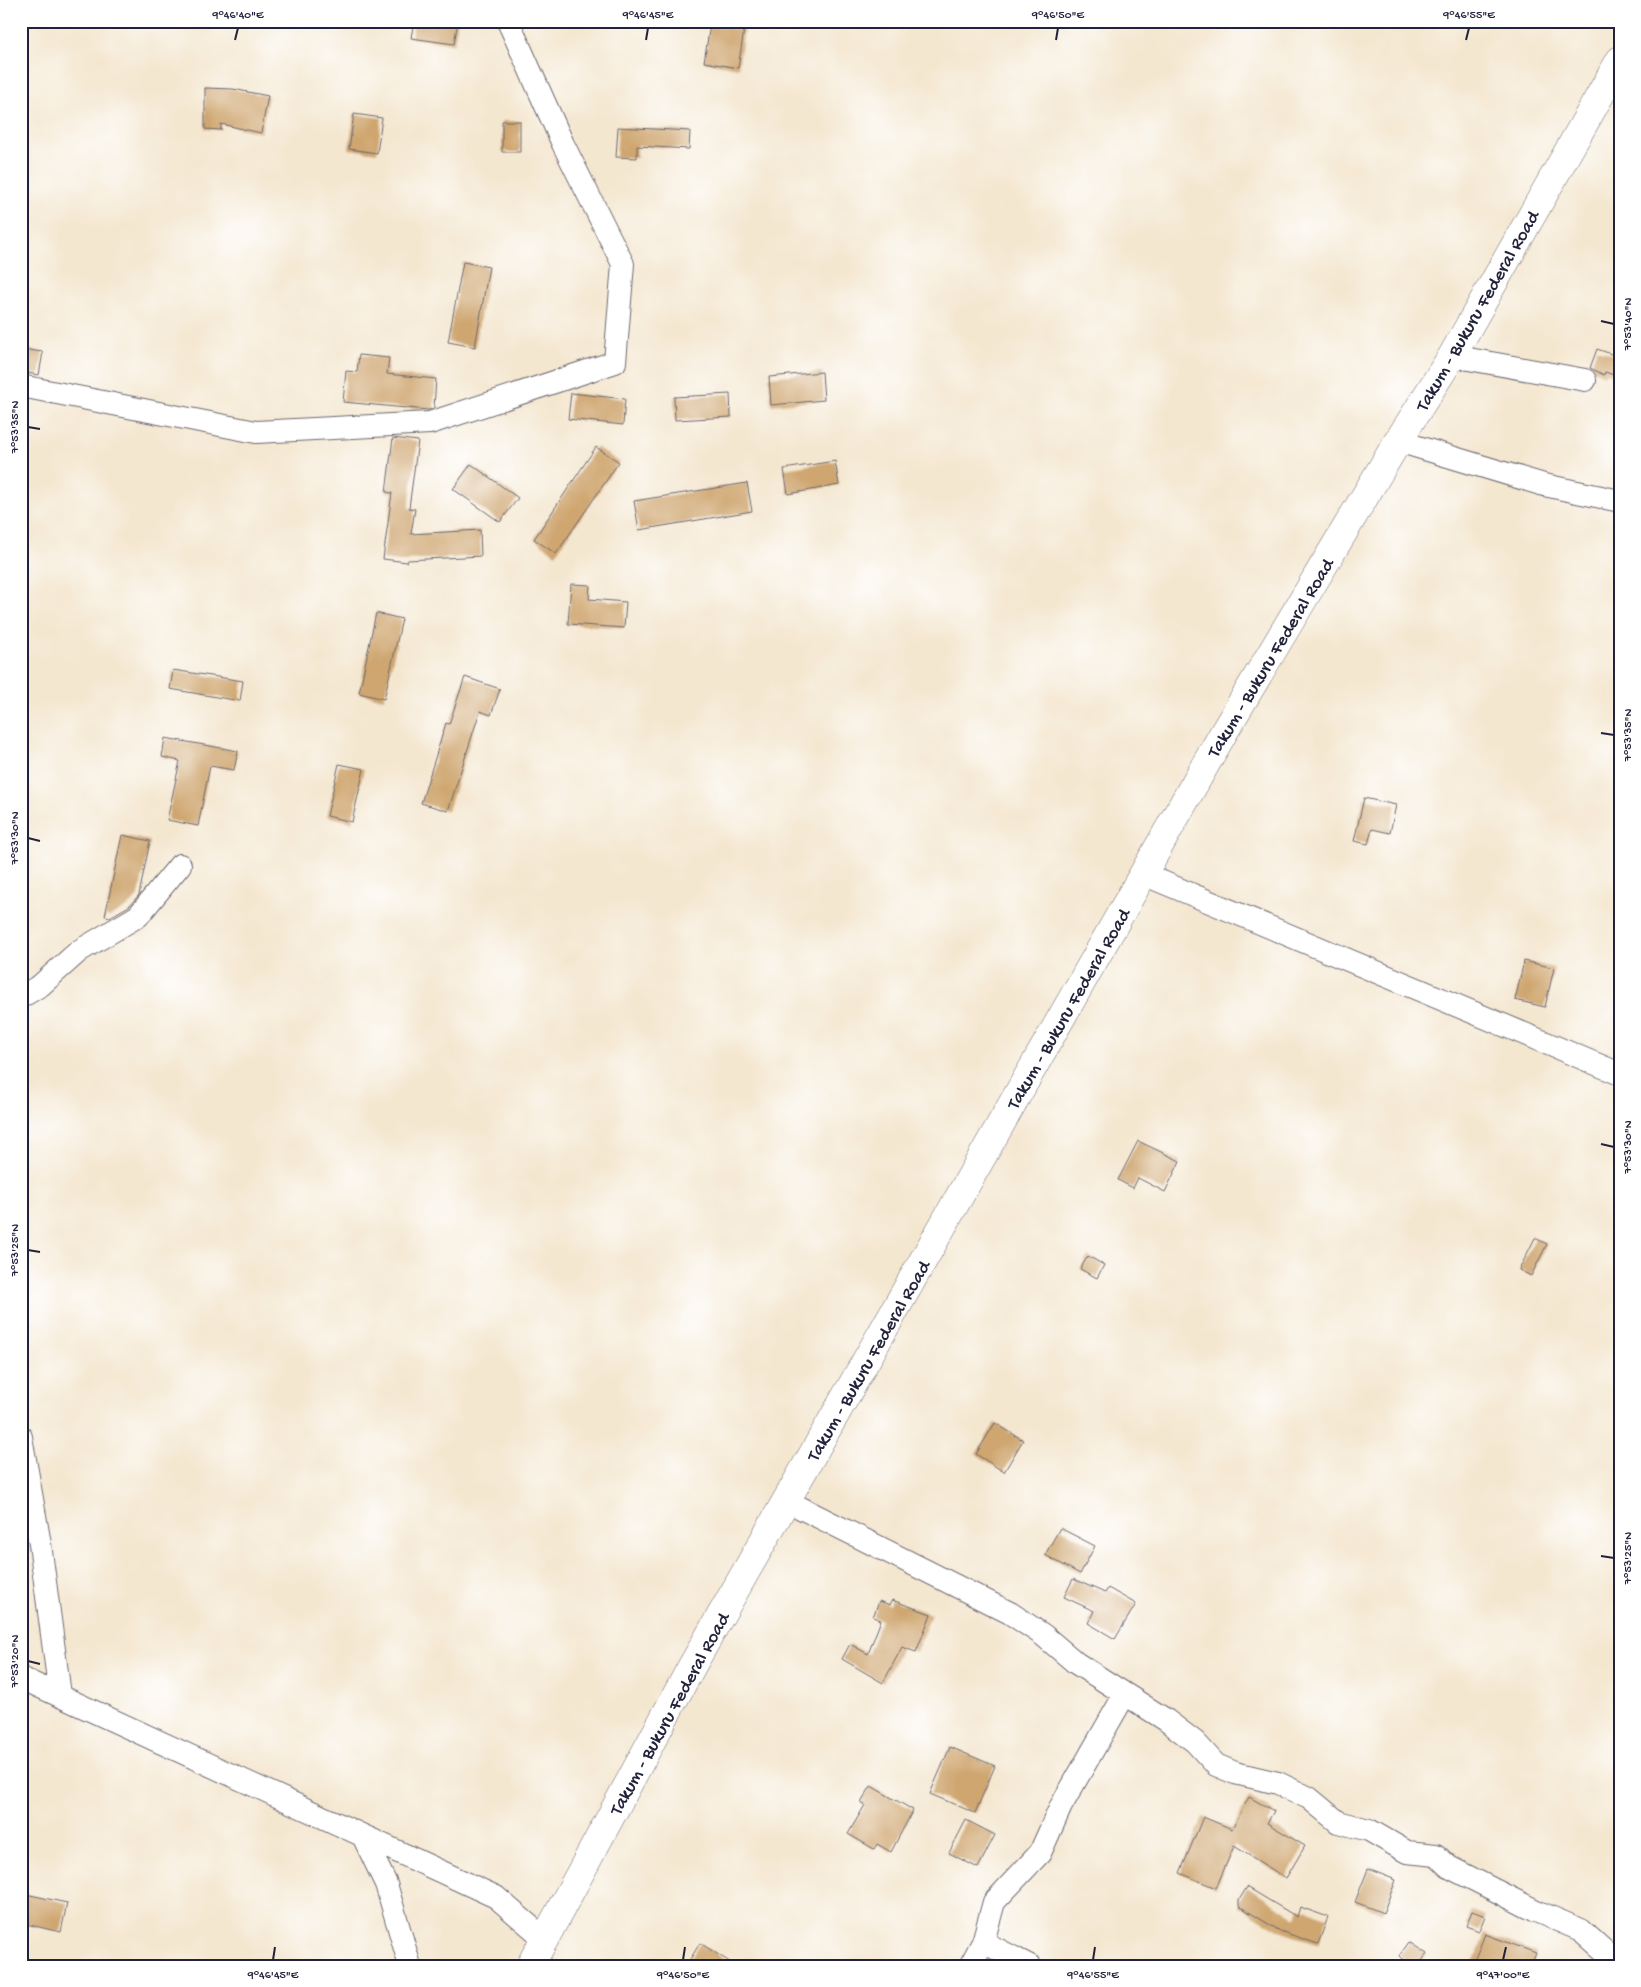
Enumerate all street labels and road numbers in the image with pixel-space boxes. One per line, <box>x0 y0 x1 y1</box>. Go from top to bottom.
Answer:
street label: Takum - Bukuru Federal Road <box>1412 206 1547 417</box>
street label: Takum - Bukuru Federal Road <box>1203 554 1341 763</box>
street label: Takum - Bukuru Federal Road <box>1003 904 1138 1115</box>
street label: Takum - Bukuru Federal Road <box>803 1256 938 1467</box>
street label: Takum - Bukuru Federal Road <box>605 1608 737 1821</box>

